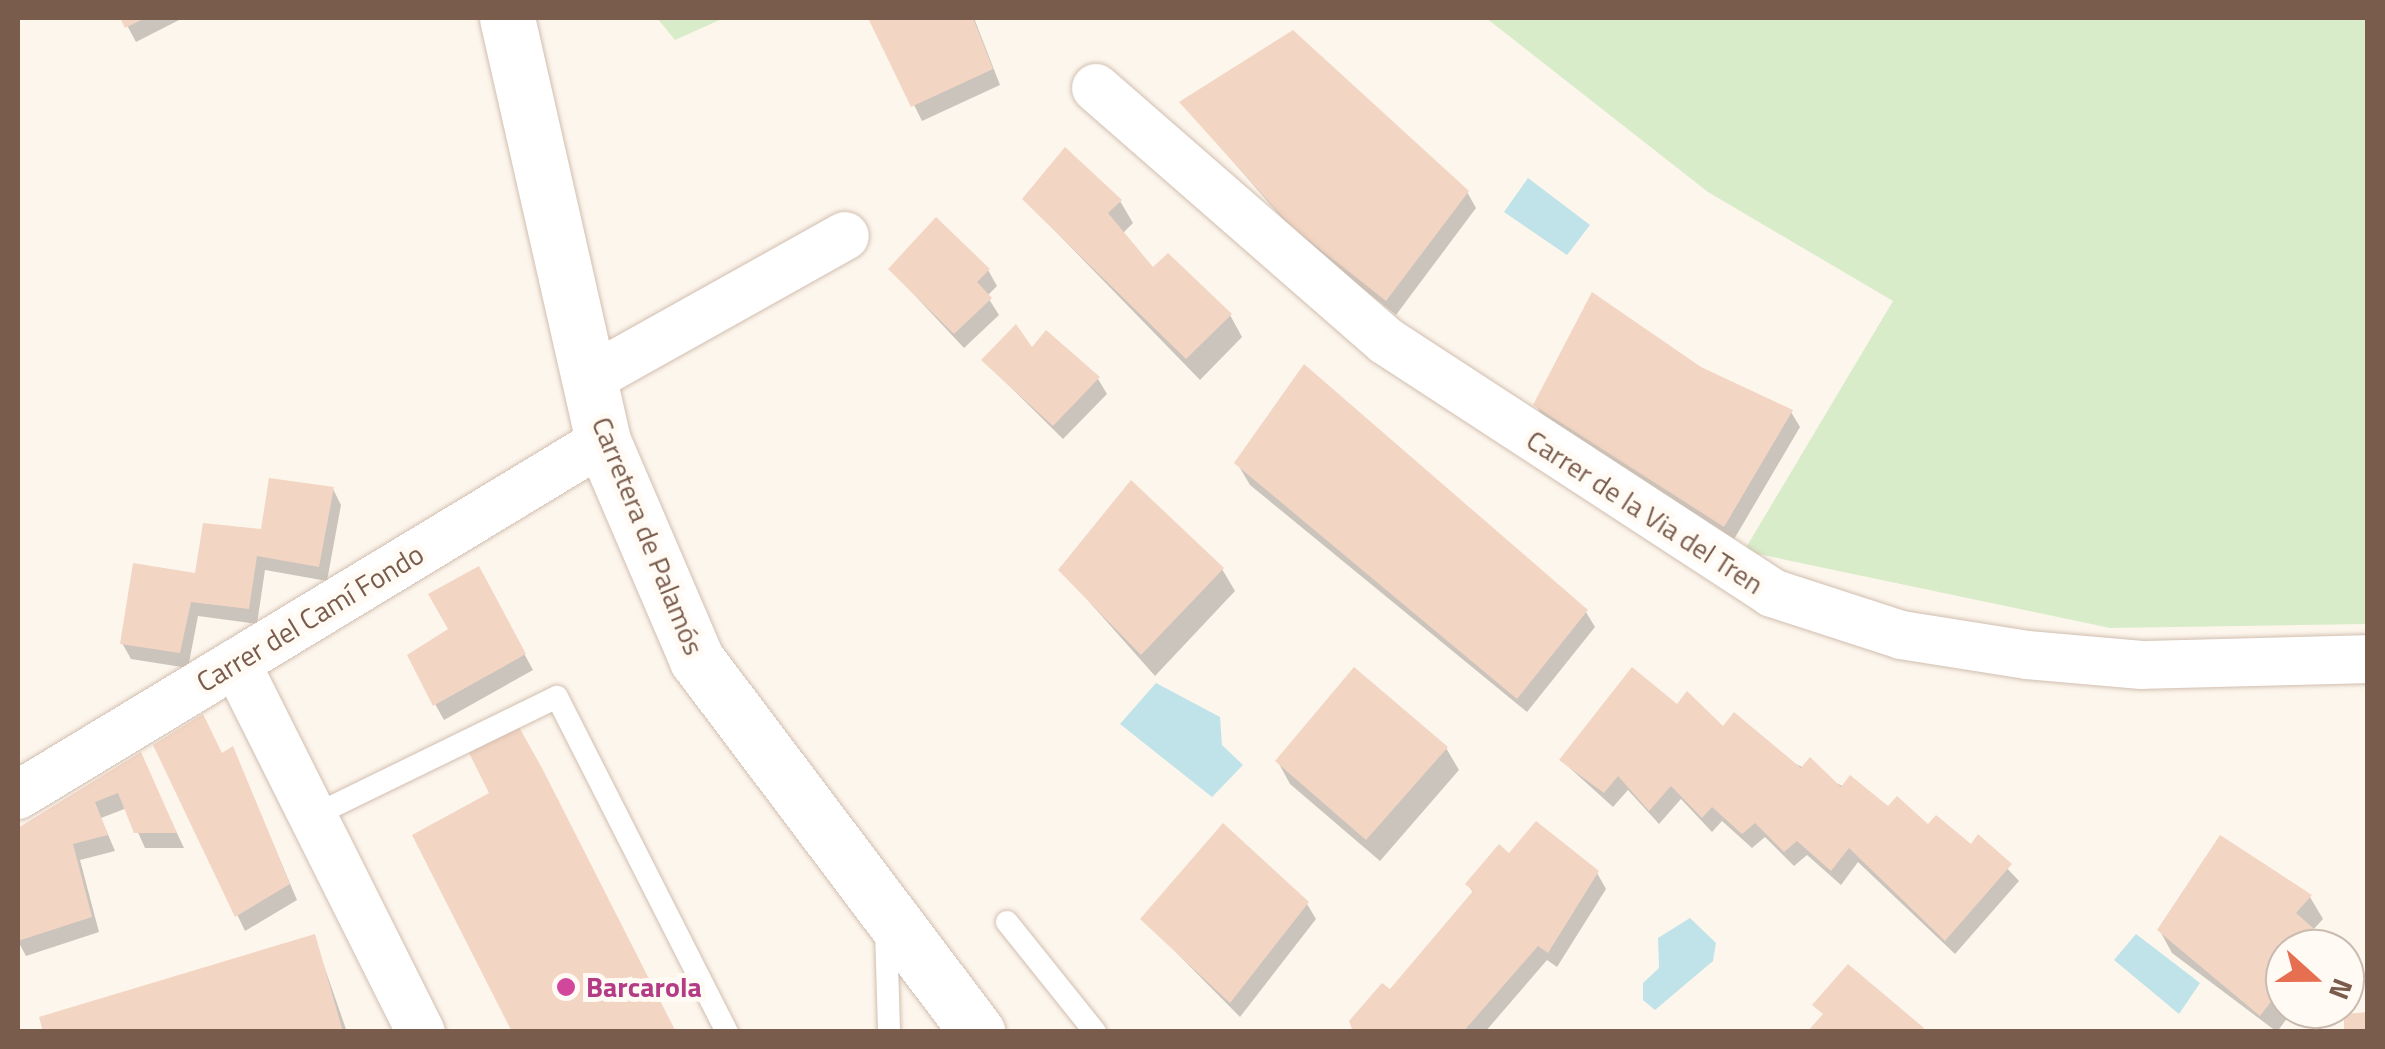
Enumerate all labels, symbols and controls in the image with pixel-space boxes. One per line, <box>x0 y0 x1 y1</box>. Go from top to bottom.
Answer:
street label: Carretera de Palamós <box>585 412 711 660</box>
street label: Carrer de la Via del Tren <box>1520 423 1770 601</box>
street label: Carrer del Camí Fondo <box>191 537 429 699</box>
north arrow <box>2265 929 2365 1029</box>
place label: Barcarola <box>586 970 702 1004</box>
text: N <box>2318 972 2365 1006</box>
marker: Barcarola <box>555 976 577 998</box>

